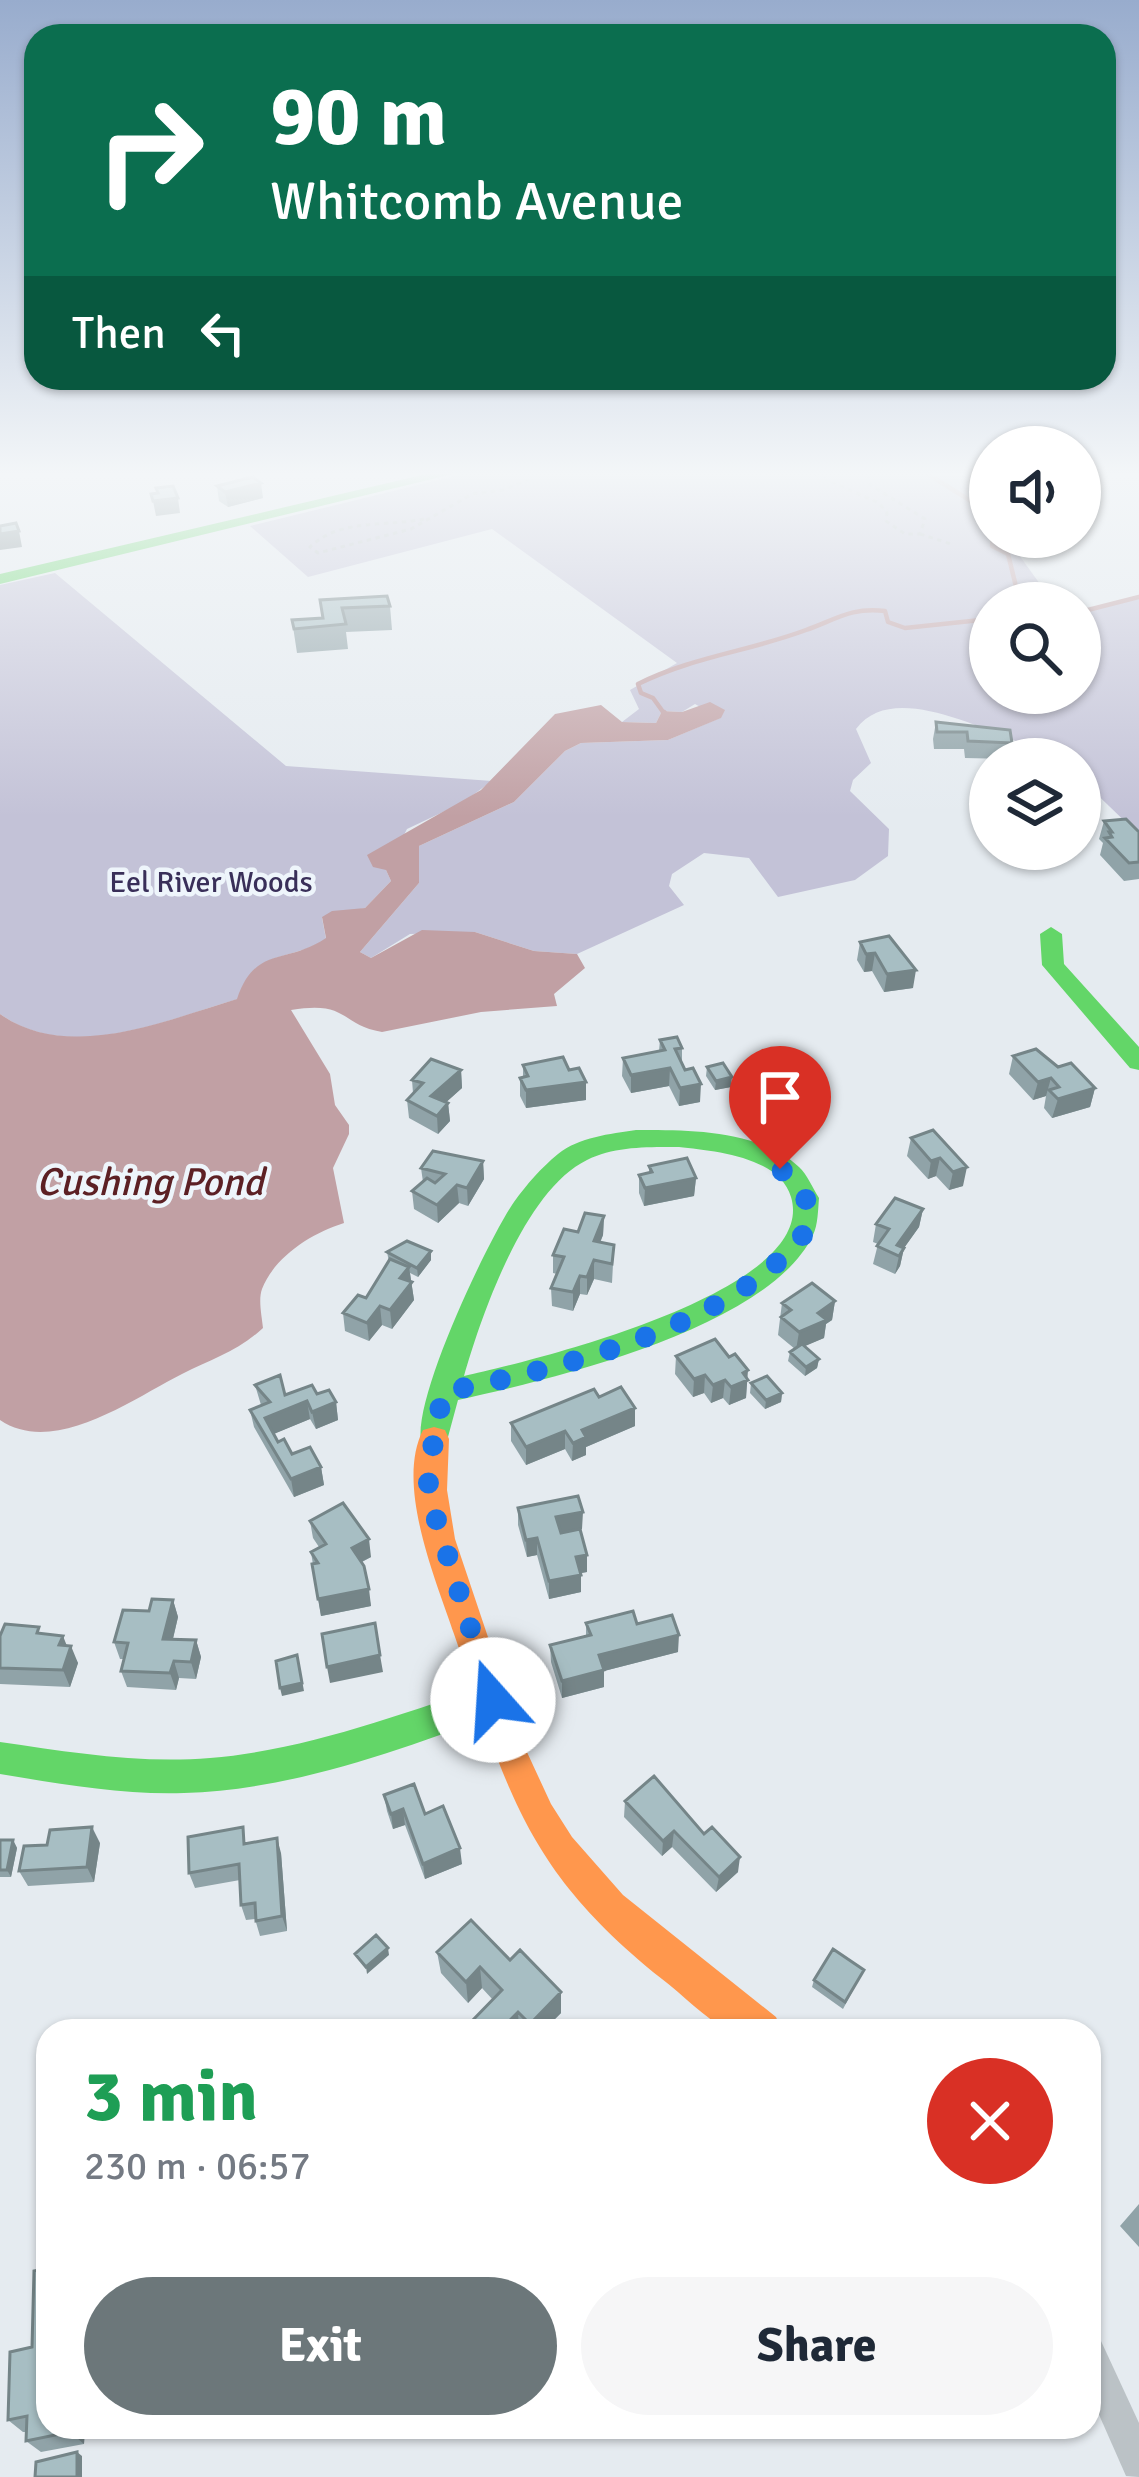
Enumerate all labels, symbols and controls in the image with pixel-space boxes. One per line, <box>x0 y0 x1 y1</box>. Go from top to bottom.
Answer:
text: 90 m <box>270 65 447 169</box>
icon: right <box>72 72 228 228</box>
text: Whitcomb Avenue <box>270 168 684 235</box>
icon: left <box>190 300 256 366</box>
text: Then <box>72 306 166 361</box>
map controls <box>969 426 1101 870</box>
button: sound <box>969 426 1101 558</box>
button: search <box>969 582 1101 714</box>
button: layers <box>969 738 1101 870</box>
park label: Eel River Woods <box>109 864 313 901</box>
pin <box>729 1046 831 1169</box>
icon: arrive <box>747 1064 813 1130</box>
water label: Cushing Pond <box>36 1158 268 1206</box>
position arrow <box>430 1637 556 1763</box>
text: 3 min <box>84 2052 258 2141</box>
button: close <box>927 2058 1053 2184</box>
text: 230 m · 06:57 <box>84 2142 311 2190</box>
button: Exit <box>84 2277 557 2415</box>
button: Share <box>581 2277 1053 2415</box>

